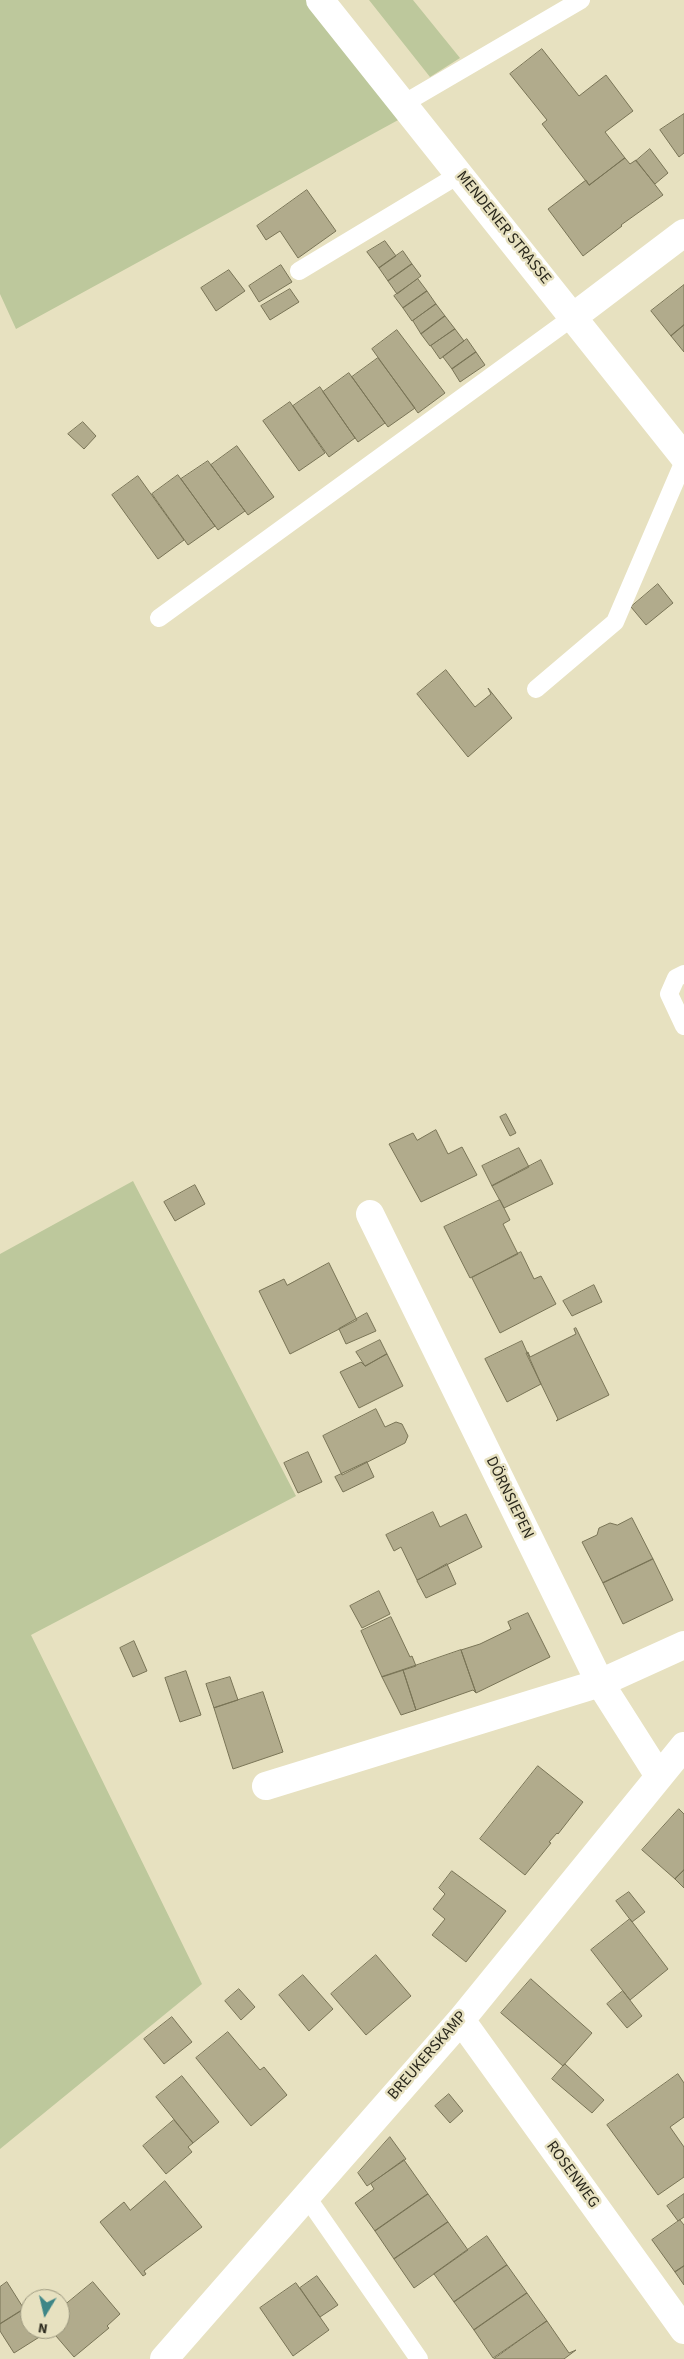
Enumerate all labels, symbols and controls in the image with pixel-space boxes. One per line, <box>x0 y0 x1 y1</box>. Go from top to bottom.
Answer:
street label: MENDENER STRASSE <box>452 168 554 288</box>
street label: DÖRNSIEPEN <box>481 1454 537 1542</box>
street label: BREUKERSKAMP <box>384 2008 472 2104</box>
street label: ROSENWEG <box>541 2138 603 2212</box>
north arrow <box>20 2289 70 2339</box>
text: N <box>37 2317 49 2338</box>

